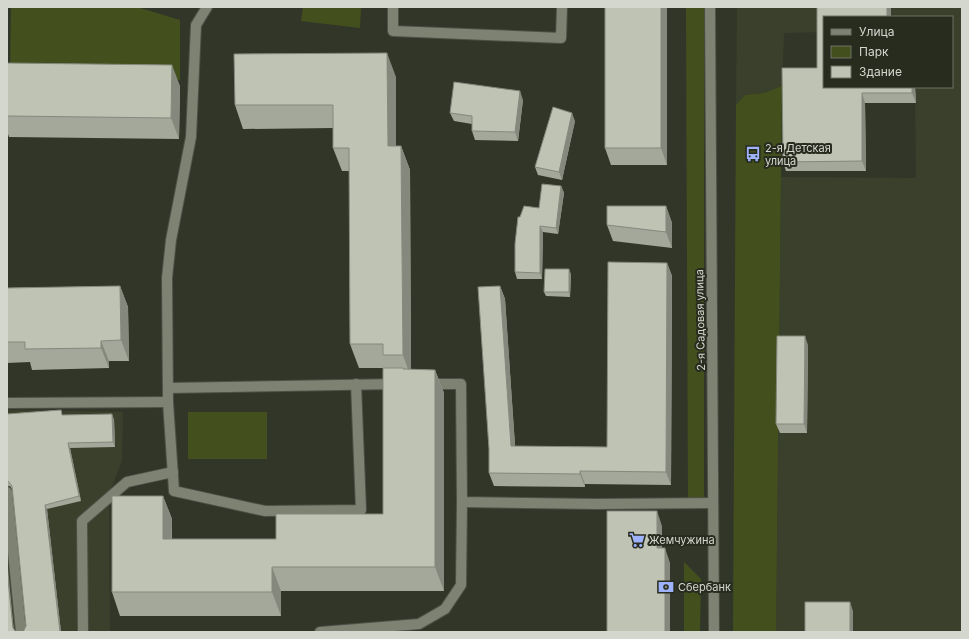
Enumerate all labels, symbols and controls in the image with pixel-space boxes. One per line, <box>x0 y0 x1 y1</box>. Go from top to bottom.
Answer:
legend <box>823 16 953 88</box>
text: Улица <box>859 24 894 39</box>
text: Парк <box>859 44 889 59</box>
text: Здание <box>859 64 902 79</box>
place label: 2-я Детская улица <box>765 141 831 168</box>
bus stop icon: 2-я Детская улица <box>744 145 762 163</box>
street label: 2-я Садовая улица <box>692 269 708 371</box>
supermarket icon: Жемчужина <box>628 531 646 549</box>
place label: Жемчужина <box>649 533 715 547</box>
bank icon: Сбербанк <box>657 578 675 596</box>
place label: Сбербанк <box>678 580 731 594</box>

